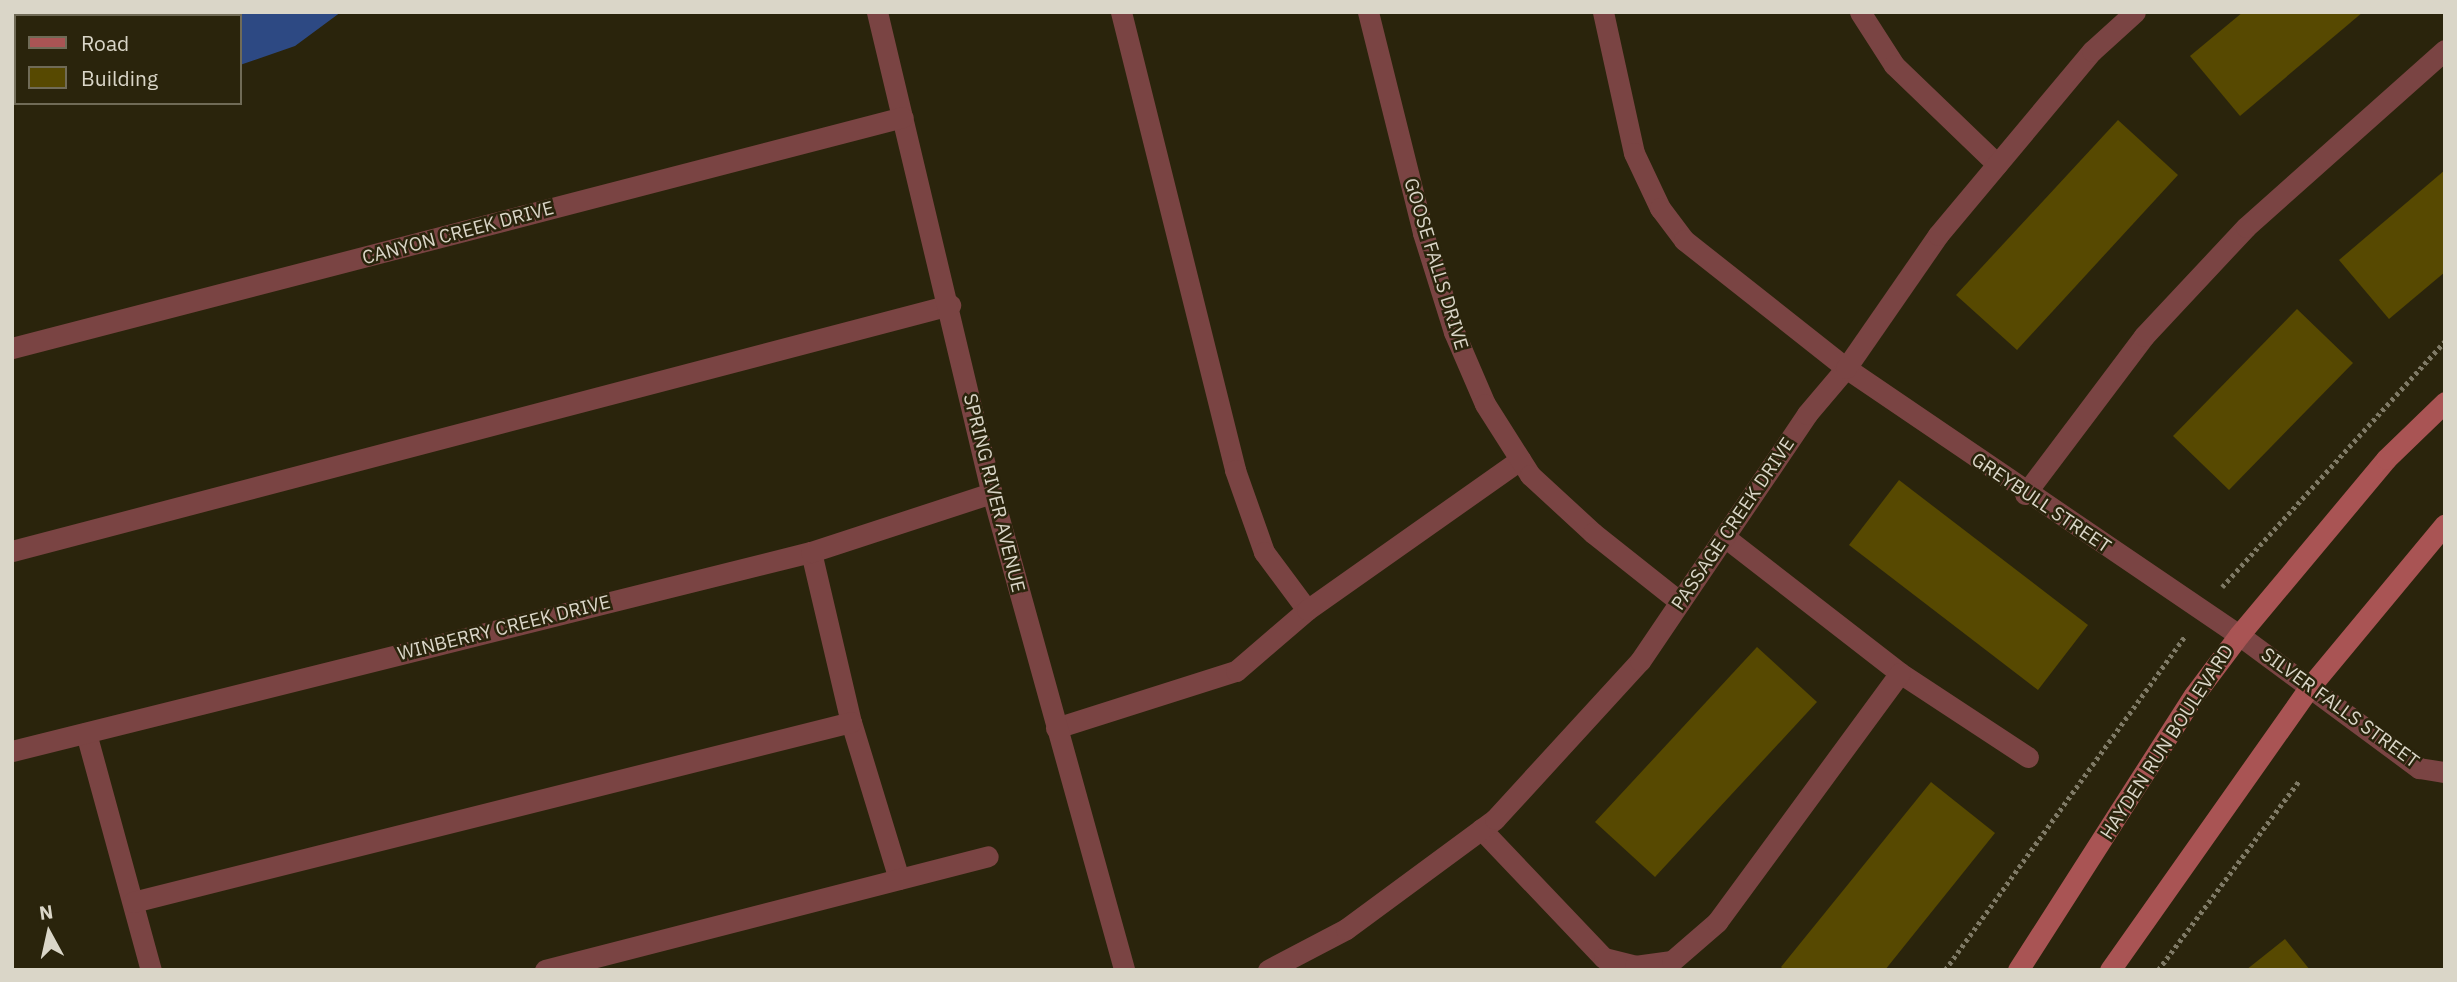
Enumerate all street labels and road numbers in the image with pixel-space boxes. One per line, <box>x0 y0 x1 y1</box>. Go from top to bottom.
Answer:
street label: GOOSE FALLS DRIVE <box>1399 175 1473 353</box>
street label: CANYON CREEK DRIVE <box>360 196 556 270</box>
street label: SPRING RIVER AVENUE <box>958 391 1030 595</box>
street label: PASSAGE CREEK DRIVE <box>1667 433 1799 615</box>
street label: GREYBULL STREET <box>1967 448 2115 558</box>
street label: WINBERRY CREEK DRIVE <box>395 590 613 666</box>
street label: HAYDEN RUN BOULEVARD <box>2096 640 2238 844</box>
street label: SILVER FALLS STREET <box>2257 643 2423 773</box>

